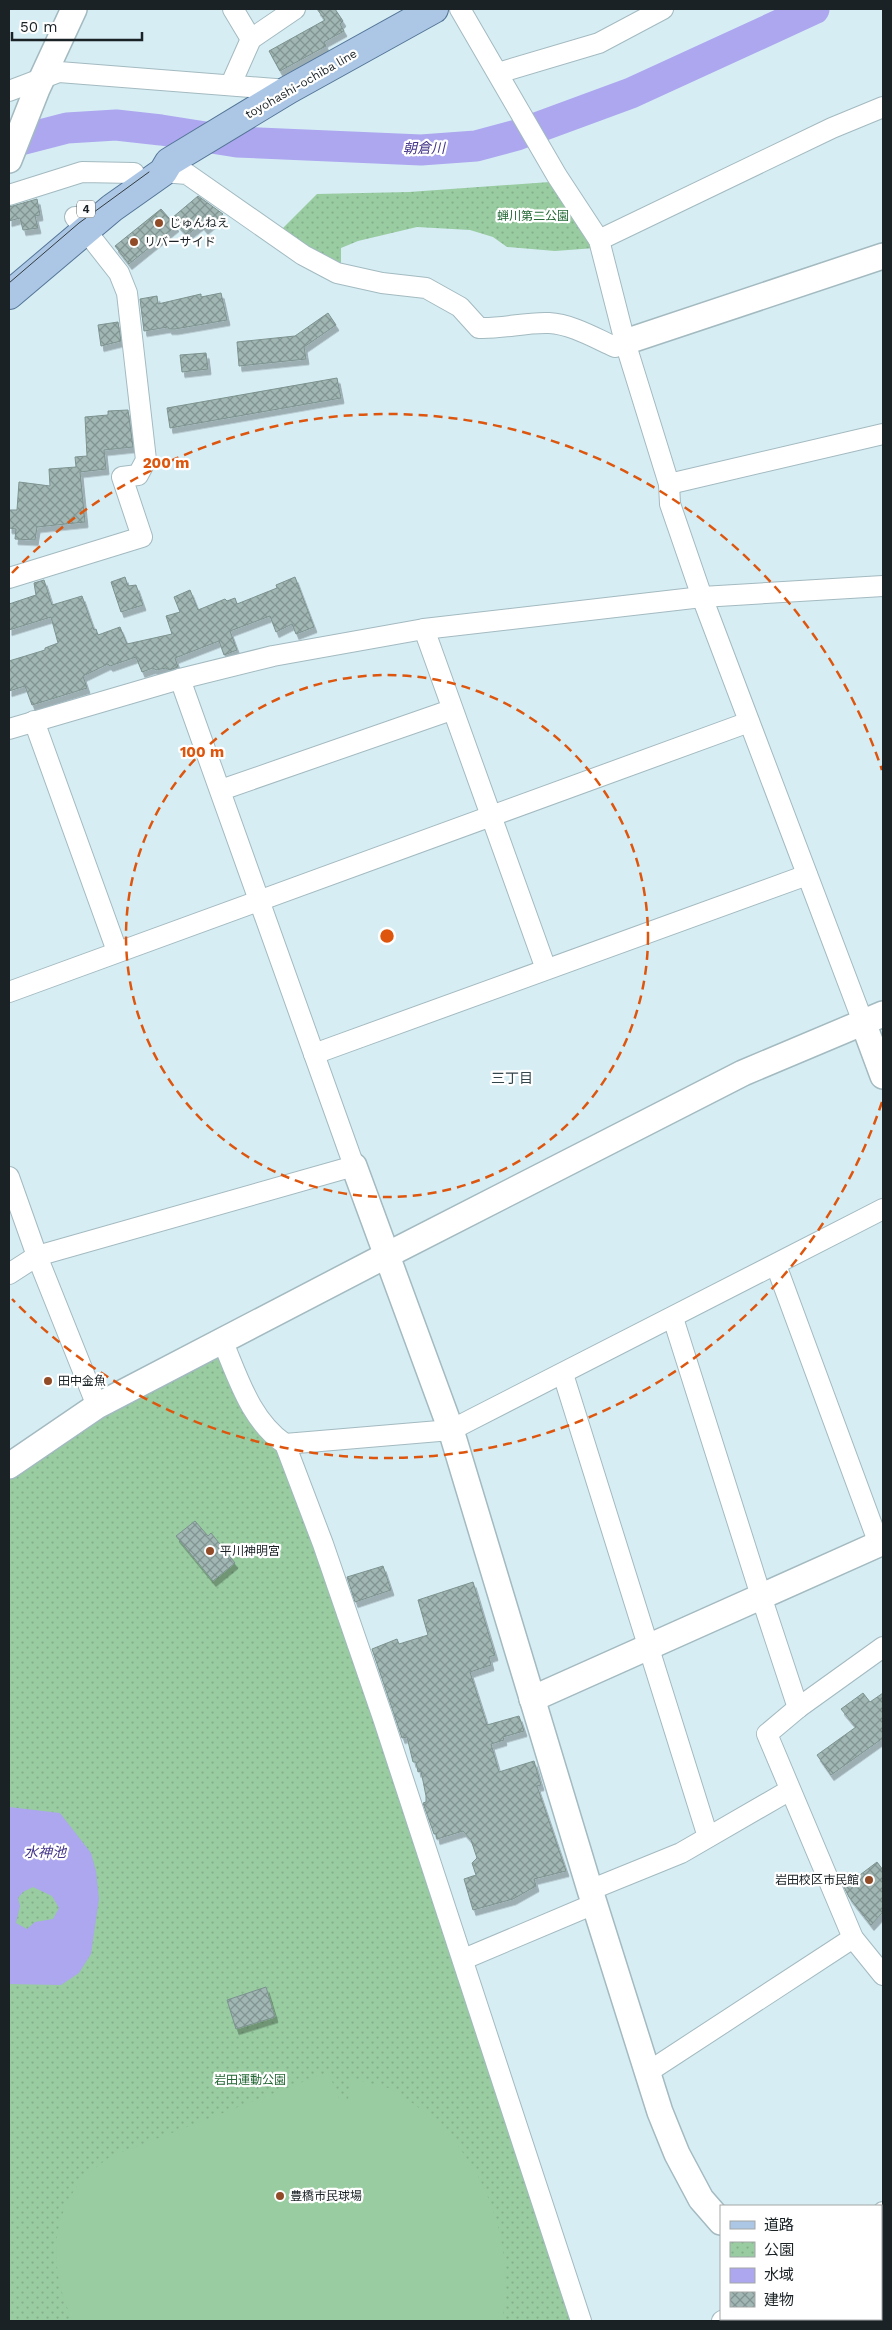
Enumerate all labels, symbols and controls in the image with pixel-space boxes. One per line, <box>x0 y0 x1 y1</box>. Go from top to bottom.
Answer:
scale bar <box>12 10 142 42</box>
text: 50 m <box>20 18 57 36</box>
street label: toyohashi-ochiba line <box>243 46 359 122</box>
water label: 朝倉川 <box>403 140 447 156</box>
road number: 4 <box>77 200 95 218</box>
park label: 蝉川第二公園 <box>497 209 569 223</box>
place label: じゅんねえ <box>169 216 229 230</box>
marker: じゅんねえ <box>153 217 165 229</box>
place label: リバーサイド <box>144 235 216 249</box>
marker: リバーサイド <box>128 236 140 248</box>
text: 200 m <box>143 454 189 472</box>
text: 100 m <box>180 743 224 761</box>
centre of rings <box>378 927 396 945</box>
district label: 三丁目 <box>491 1070 533 1086</box>
place label: 田中金魚 <box>58 1374 106 1388</box>
marker: 田中金魚 <box>42 1375 54 1387</box>
place label: 平川神明宮 <box>220 1544 280 1558</box>
marker: 平川神明宮 <box>204 1545 216 1557</box>
water label: 水神池 <box>24 1844 68 1860</box>
place label: 岩田校区市民館 <box>775 1873 859 1887</box>
marker: 岩田校区市民館 <box>863 1874 875 1886</box>
park label: 岩田運動公園 <box>214 2073 286 2087</box>
place label: 豊橋市民球場 <box>290 2189 362 2203</box>
marker: 豊橋市民球場 <box>274 2190 286 2202</box>
legend <box>720 2205 882 2320</box>
text: 道路 <box>764 2216 794 2234</box>
text: 公園 <box>764 2241 794 2259</box>
text: 水域 <box>764 2266 794 2284</box>
text: 建物 <box>764 2291 794 2309</box>

